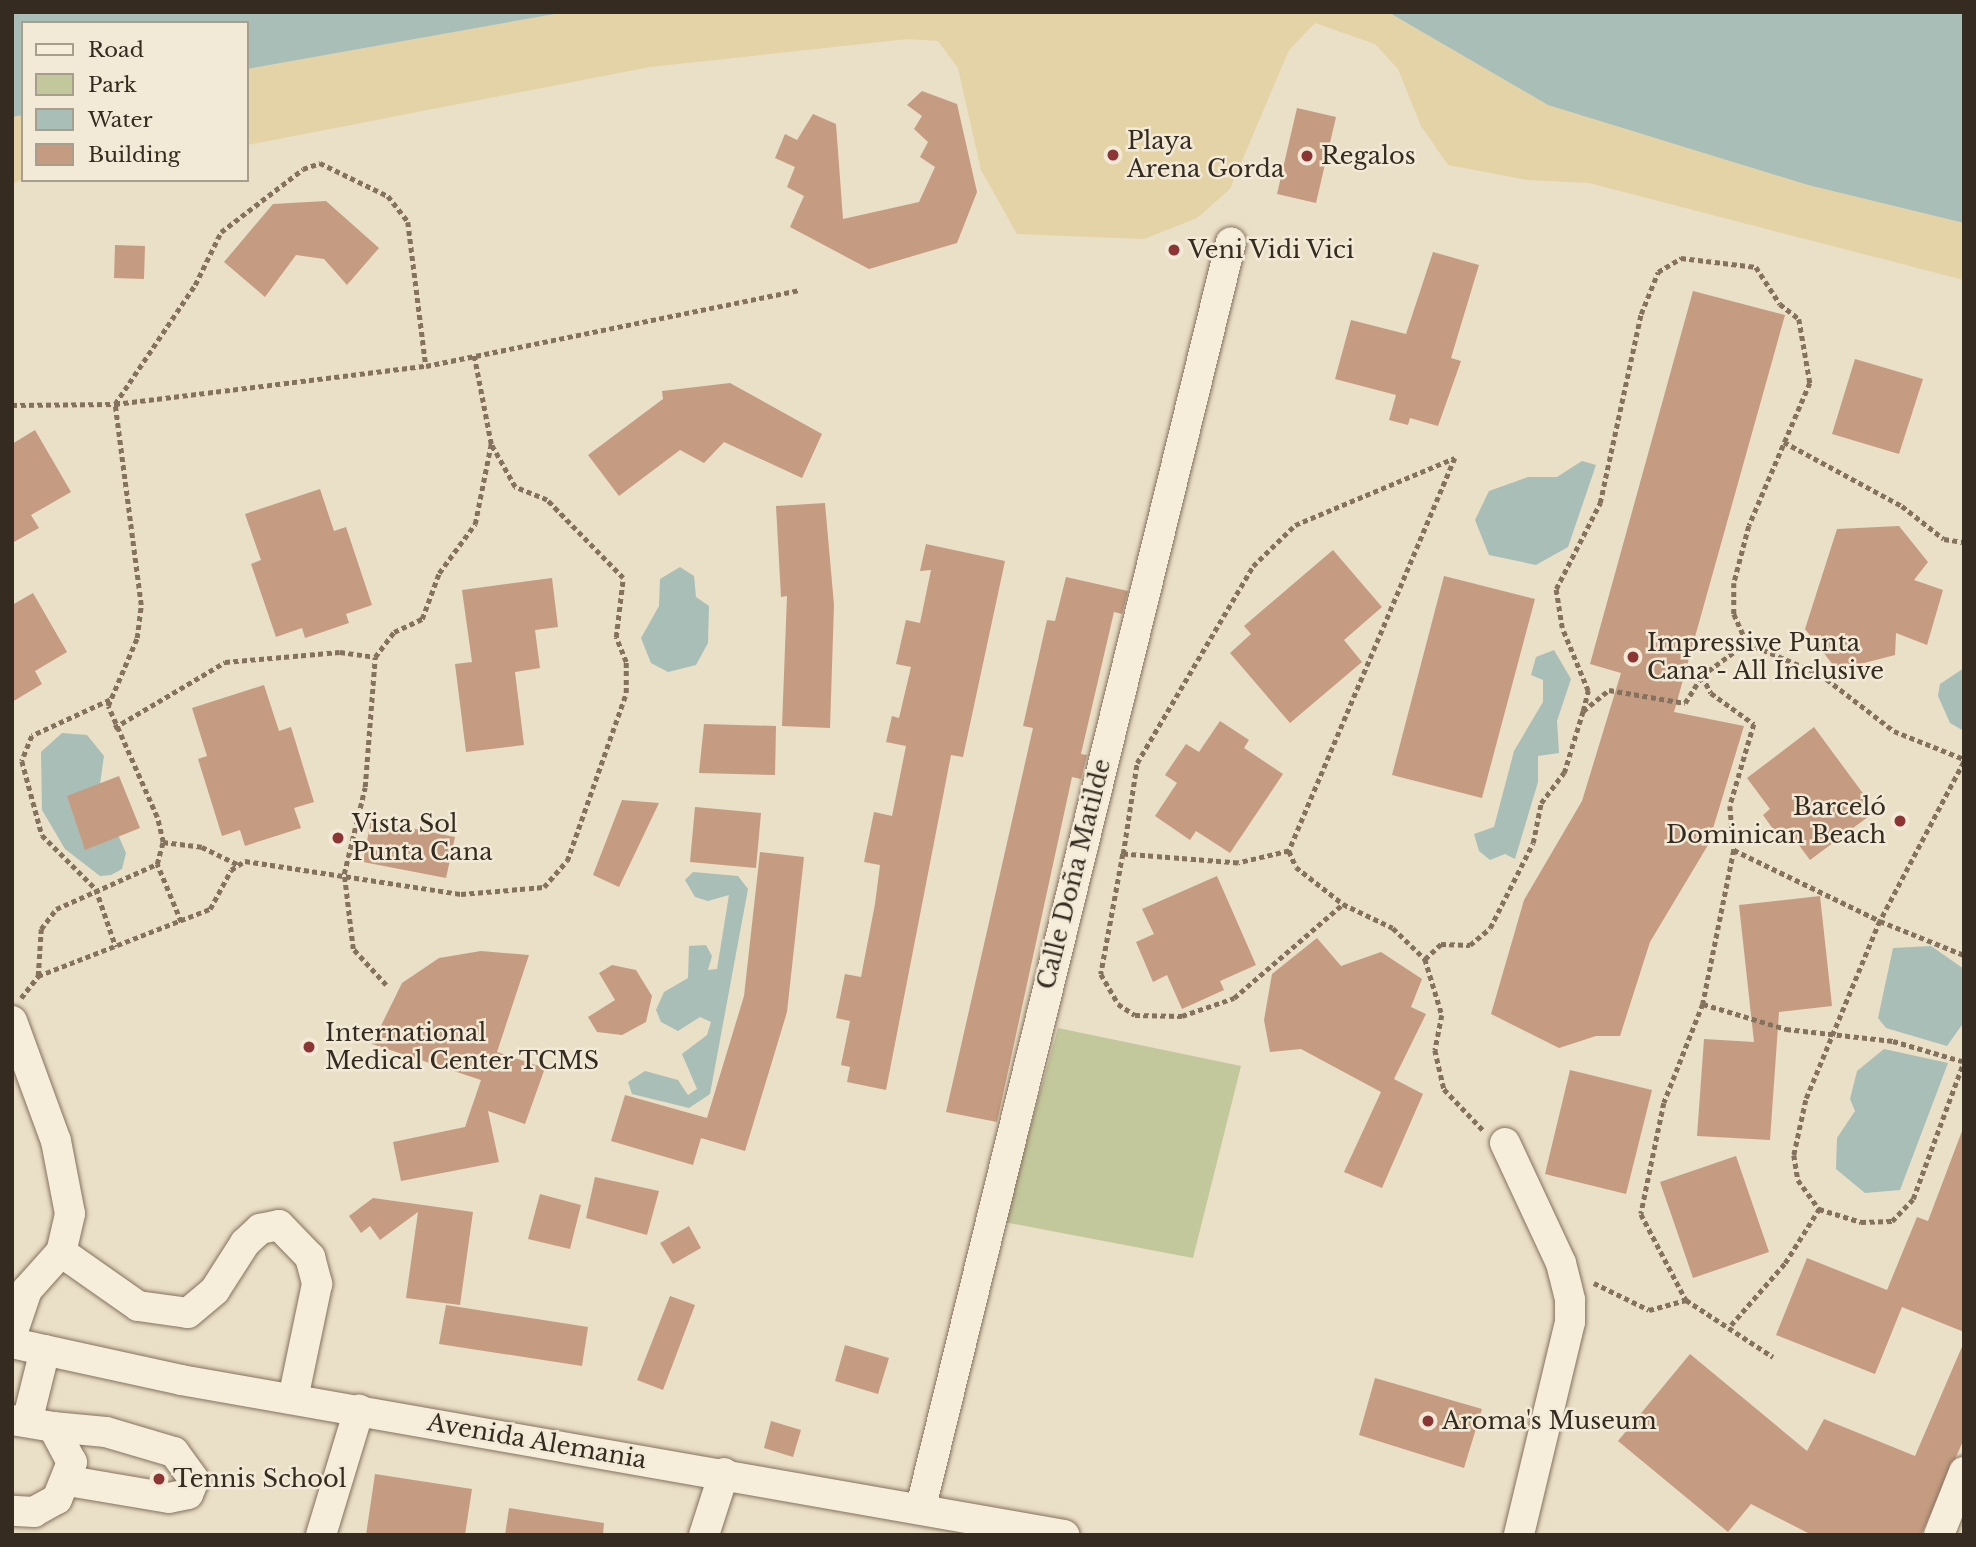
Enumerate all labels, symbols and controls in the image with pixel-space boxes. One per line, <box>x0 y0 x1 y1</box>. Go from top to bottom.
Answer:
legend <box>21 21 248 182</box>
text: Road <box>88 37 144 63</box>
text: Park <box>88 72 137 98</box>
text: Water <box>88 107 152 133</box>
place label: Playa Arena Gorda <box>1127 127 1284 183</box>
text: Building <box>88 142 180 168</box>
place label: Regalos <box>1321 142 1416 170</box>
marker: Playa Arena Gorda <box>1105 147 1121 163</box>
marker: Regalos <box>1299 148 1315 164</box>
place label: Veni Vidi Vici <box>1188 236 1356 264</box>
marker: Veni Vidi Vici <box>1166 242 1182 258</box>
place label: Impressive Punta Cana - All Inclusive <box>1647 629 1885 685</box>
marker: Impressive Punta Cana - All Inclusive <box>1625 649 1641 665</box>
street label: Calle Doña Matilde <box>1031 756 1117 992</box>
place label: Barceló Dominican Beach <box>1666 793 1886 849</box>
place label: Vista Sol Punta Cana <box>352 810 493 866</box>
marker: Barceló Dominican Beach <box>1892 813 1908 829</box>
marker: Vista Sol Punta Cana <box>330 830 346 846</box>
place label: International Medical Center TCMS <box>325 1019 600 1075</box>
marker: International Medical Center TCMS <box>299 1037 319 1057</box>
street label: Avenida Alemania <box>425 1407 649 1475</box>
place label: Aroma's Museum <box>1442 1407 1657 1435</box>
marker: Aroma's Museum <box>1420 1413 1436 1429</box>
place label: Tennis School <box>173 1465 347 1493</box>
marker: Tennis School <box>151 1471 167 1487</box>

